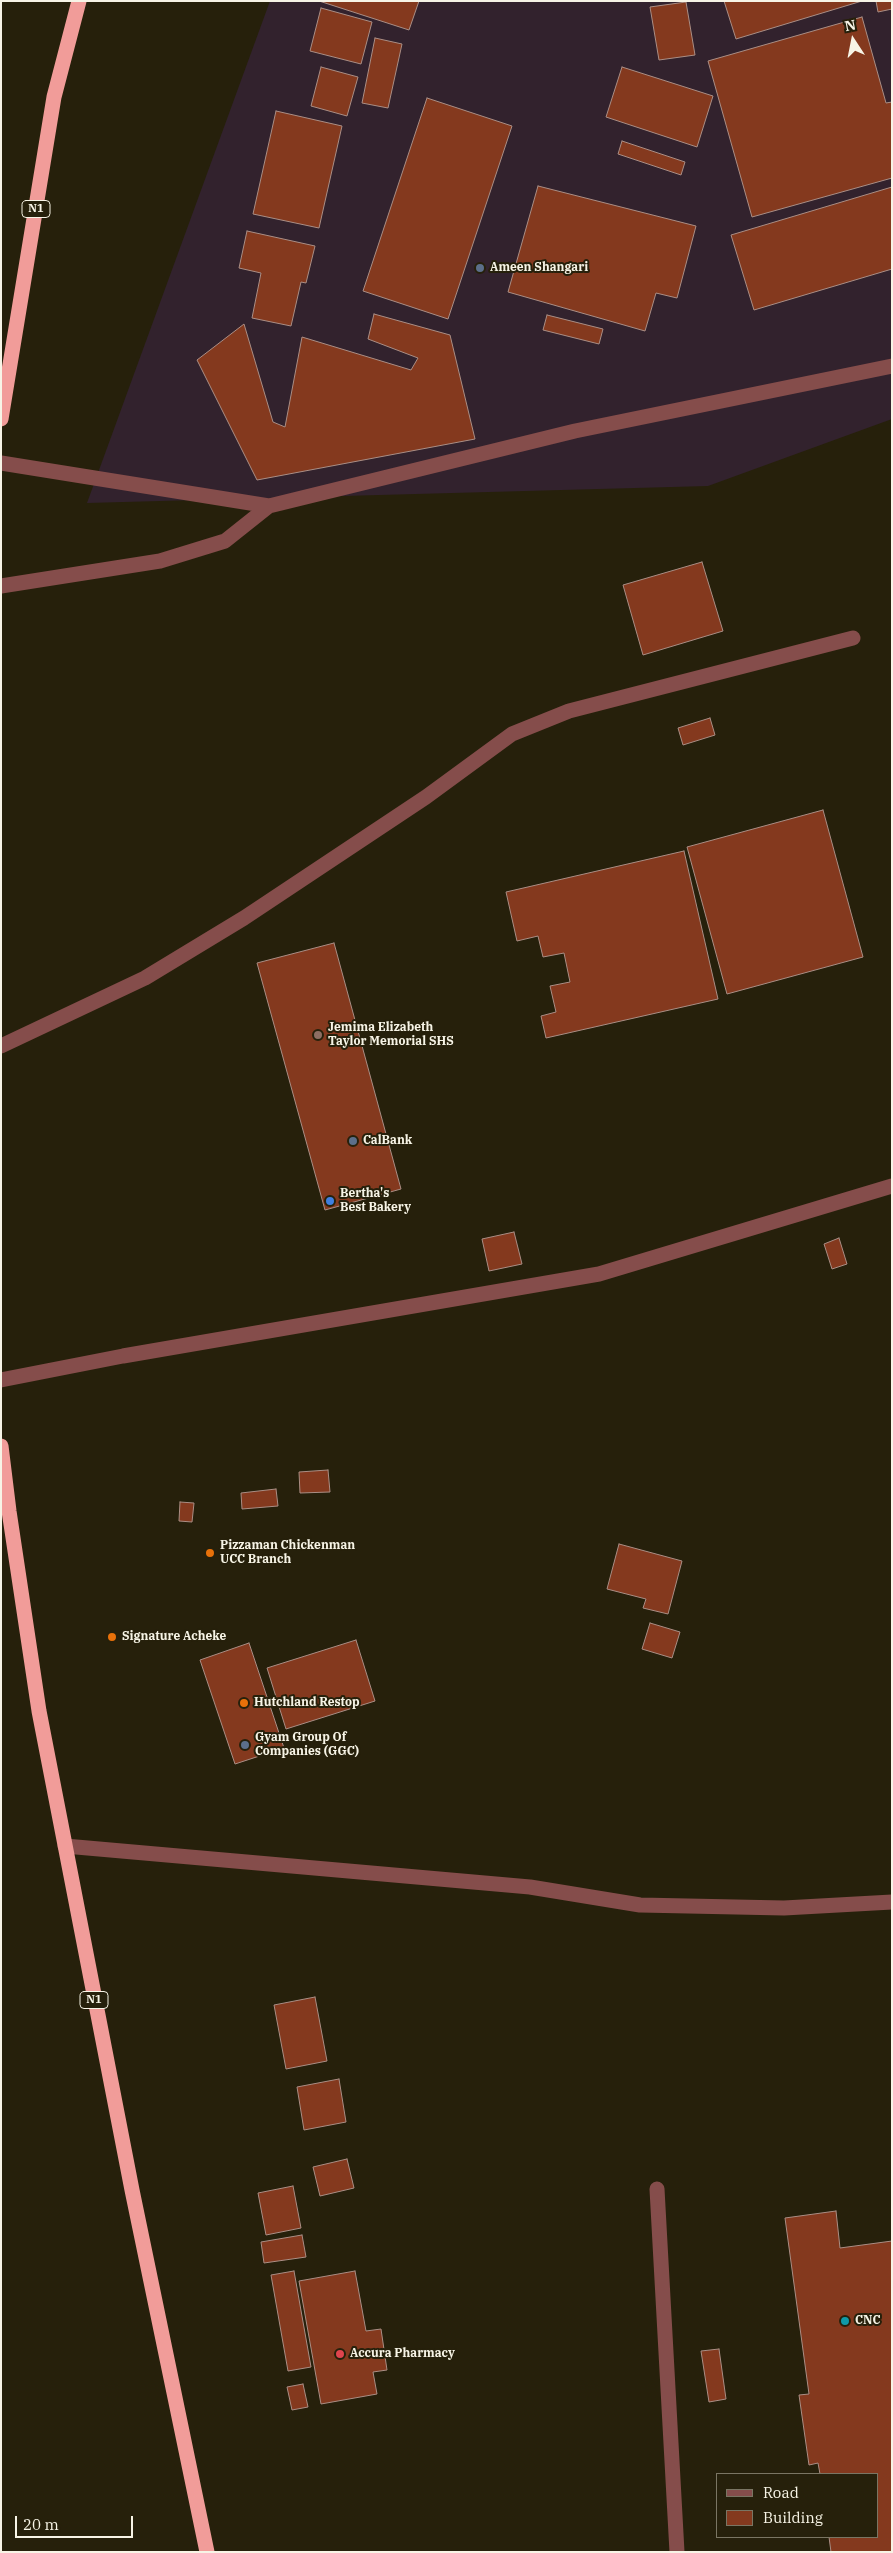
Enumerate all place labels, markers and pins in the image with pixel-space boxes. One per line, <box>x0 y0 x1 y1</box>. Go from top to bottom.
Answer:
place label: Ameen Shangari <box>490 261 588 275</box>
marker: Ameen Shangari <box>474 262 486 274</box>
place label: Jemima Elizabeth Taylor Memorial SHS <box>328 1021 454 1049</box>
marker: Jemima Elizabeth Taylor Memorial SHS <box>312 1029 324 1041</box>
place label: CalBank <box>363 1134 412 1148</box>
marker: CalBank <box>347 1135 359 1147</box>
place label: Bertha's Best Bakery <box>340 1187 411 1215</box>
marker: Bertha's Best Bakery <box>324 1195 336 1207</box>
place label: Pizzaman Chickenman UCC Branch <box>220 1539 355 1567</box>
marker: Pizzaman Chickenman UCC Branch <box>204 1547 216 1559</box>
place label: Signature Acheke <box>122 1630 226 1644</box>
marker: Signature Acheke <box>106 1631 118 1643</box>
place label: Hutchland Restop <box>254 1696 360 1710</box>
marker: Hutchland Restop <box>238 1697 250 1709</box>
place label: Gyam Group Of Companies (GGC) <box>255 1731 359 1759</box>
marker: Gyam Group Of Companies (GGC) <box>239 1739 251 1751</box>
place label: CNC <box>855 2314 880 2328</box>
marker: CNC <box>839 2315 851 2327</box>
place label: Accura Pharmacy <box>350 2347 455 2361</box>
marker: Accura Pharmacy <box>334 2348 346 2360</box>

